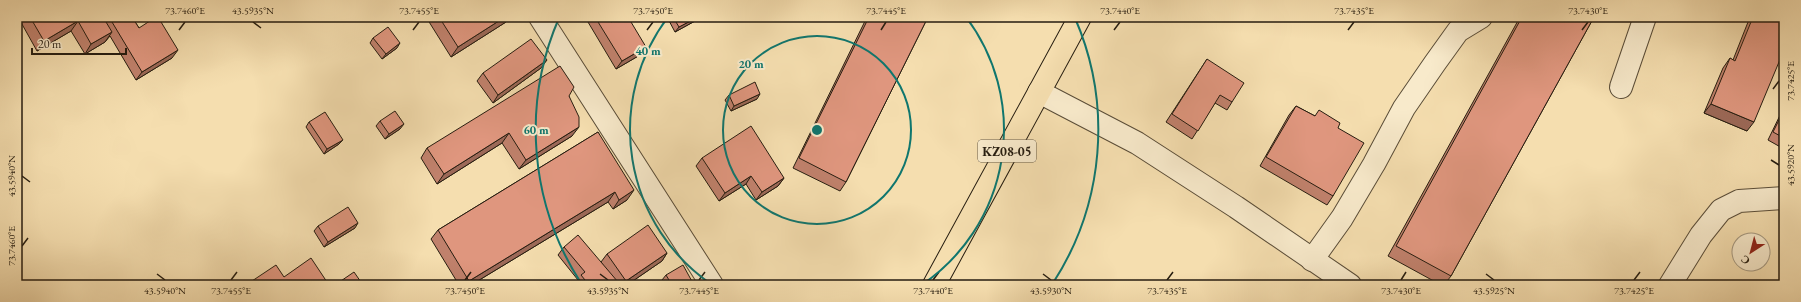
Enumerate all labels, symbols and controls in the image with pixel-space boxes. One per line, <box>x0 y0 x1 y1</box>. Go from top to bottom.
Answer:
text: 73.7460°E <box>165 4 205 17</box>
text: 43.5935°N <box>232 4 274 17</box>
text: 73.7455°E <box>399 4 439 17</box>
text: 73.7450°E <box>633 4 673 17</box>
text: 73.7445°E <box>866 4 906 17</box>
text: 73.7440°E <box>1100 4 1140 17</box>
text: 73.7435°E <box>1334 4 1374 17</box>
text: 73.7430°E <box>1568 4 1608 17</box>
scale bar <box>32 30 126 56</box>
text: 20 m <box>38 36 62 52</box>
text: 40 m <box>635 43 661 59</box>
text: 20 m <box>738 56 764 72</box>
text: 73.7425°E <box>1784 61 1797 101</box>
text: 60 m <box>523 122 549 138</box>
centre of rings <box>810 123 824 137</box>
road number: KZ08-05 <box>978 140 1036 162</box>
text: 43.5920°N <box>1784 144 1797 186</box>
text: 43.5940°N <box>5 155 18 197</box>
text: 73.7460°E <box>5 226 18 266</box>
north arrow <box>1731 232 1771 272</box>
text: С <box>1738 252 1752 268</box>
text: 43.5940°N <box>144 284 186 297</box>
text: 73.7455°E <box>211 284 251 297</box>
text: 73.7450°E <box>445 284 485 297</box>
text: 43.5935°N <box>587 284 629 297</box>
text: 73.7445°E <box>679 284 719 297</box>
text: 73.7440°E <box>913 284 953 297</box>
text: 43.5930°N <box>1030 284 1072 297</box>
text: 73.7435°E <box>1147 284 1187 297</box>
text: 73.7430°E <box>1381 284 1421 297</box>
text: 43.5925°N <box>1473 284 1515 297</box>
text: 73.7425°E <box>1614 284 1654 297</box>

